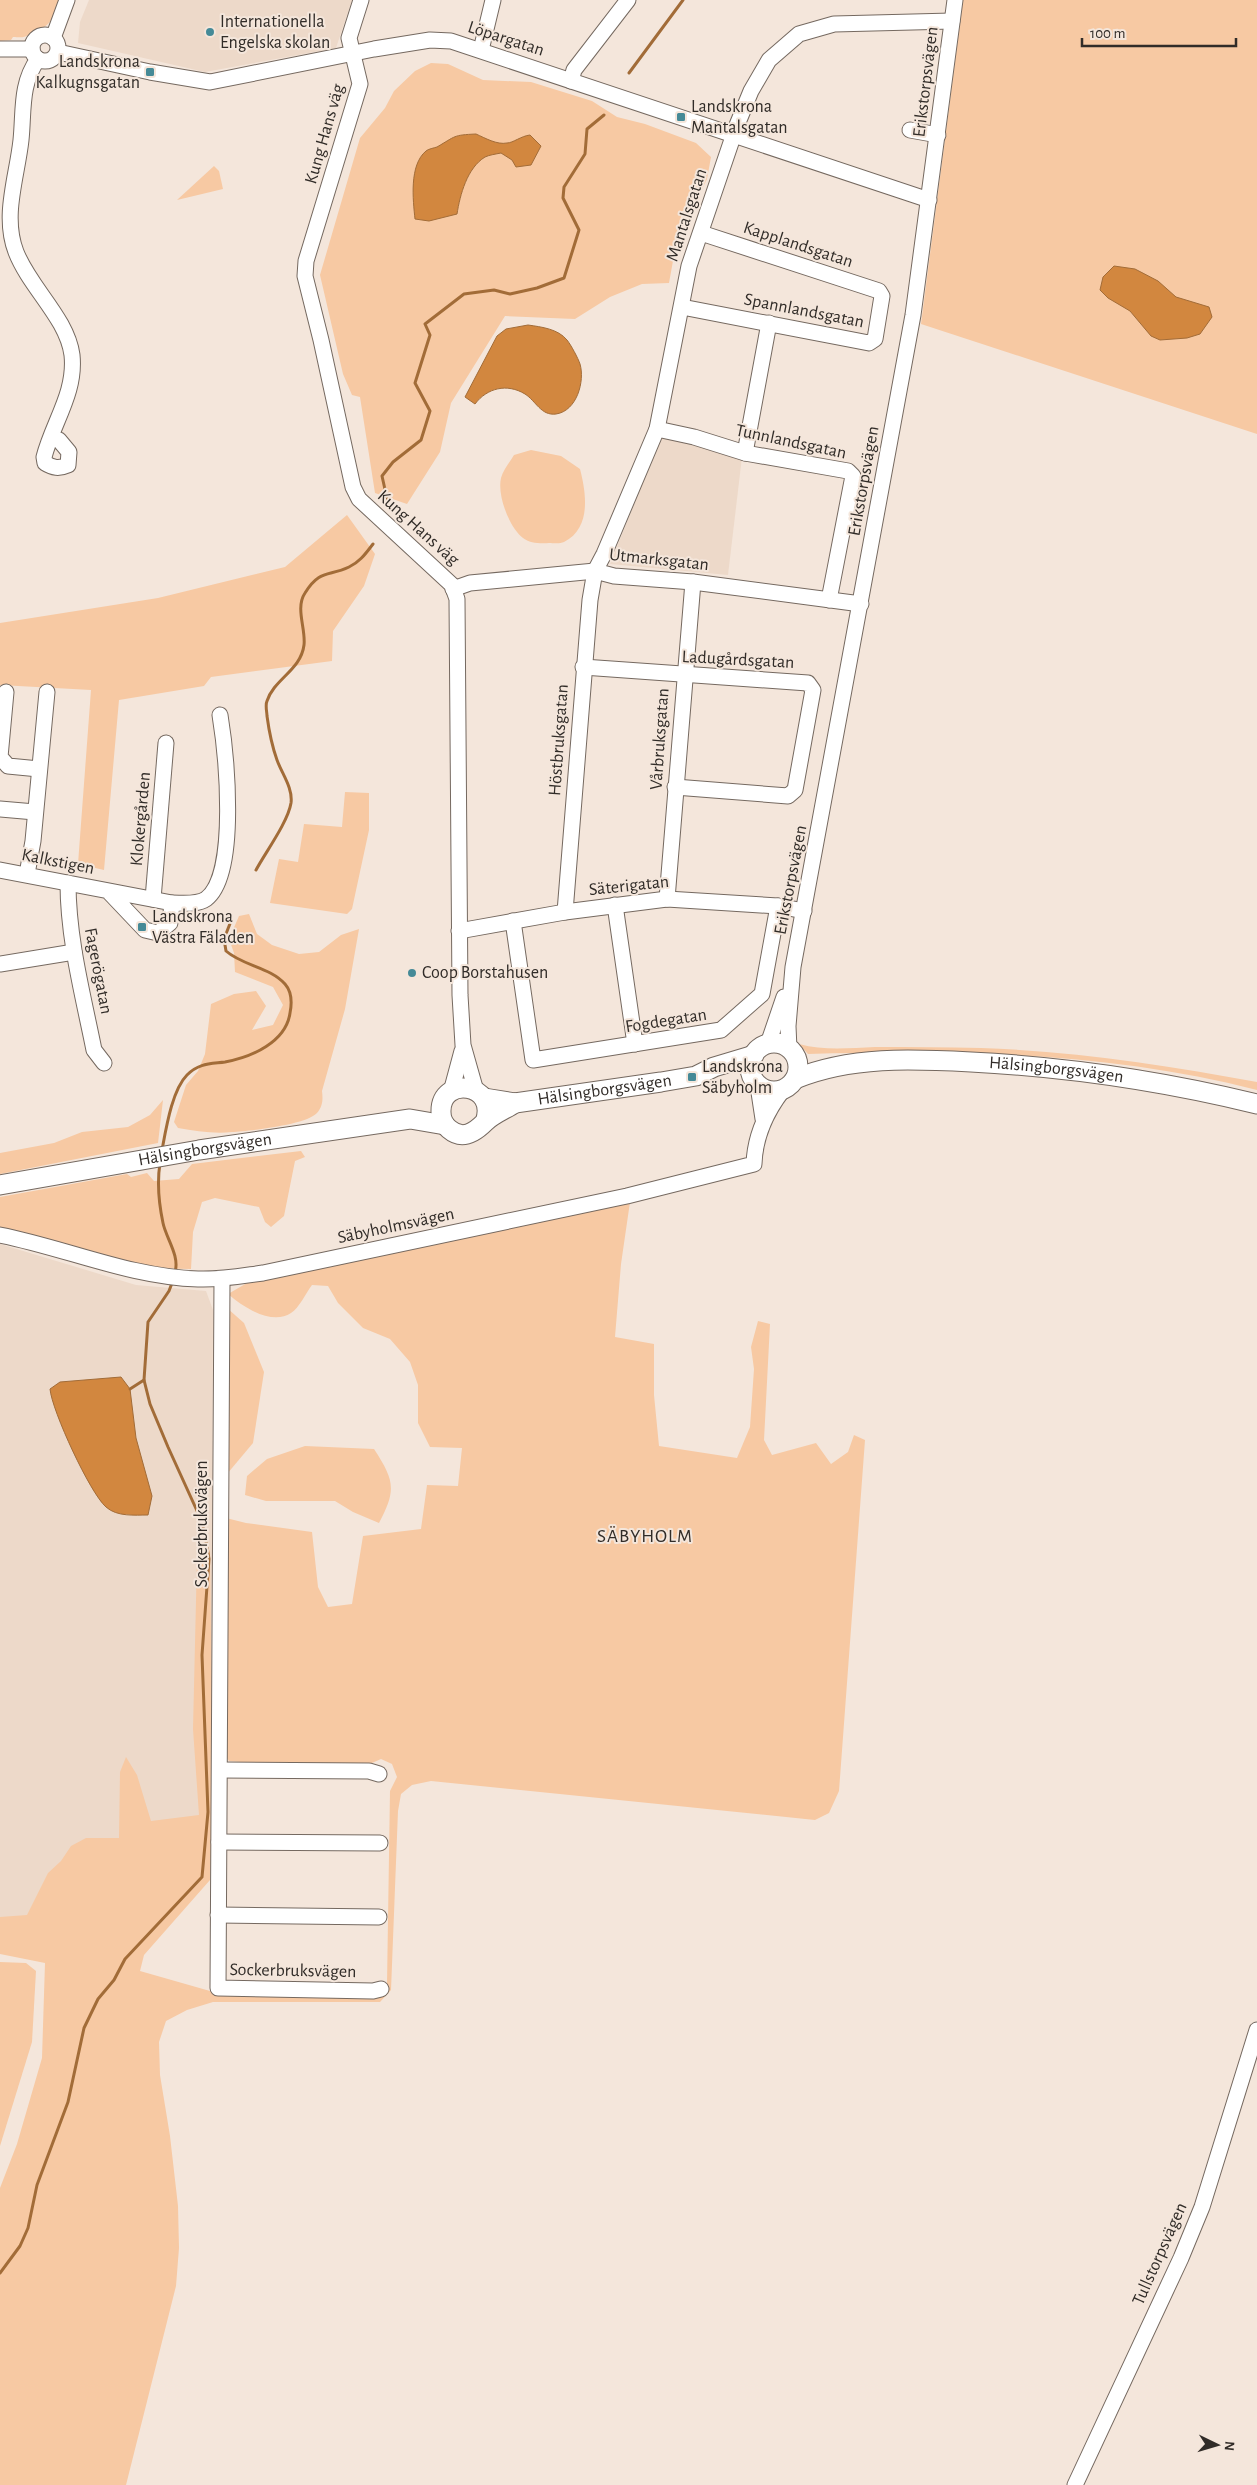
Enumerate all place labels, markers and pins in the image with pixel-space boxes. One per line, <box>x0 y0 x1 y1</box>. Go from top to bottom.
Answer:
place label: Internationella Engelska skolan <box>220 13 330 52</box>
marker: Internationella Engelska skolan <box>204 26 216 38</box>
place label: Landskrona Kalkugnsgatan <box>35 53 140 92</box>
marker: Landskrona Kalkugnsgatan <box>144 66 156 78</box>
place label: Landskrona Mantalsgatan <box>691 98 788 137</box>
marker: Landskrona Mantalsgatan <box>675 111 687 123</box>
place label: Landskrona Västra Fäladen <box>152 908 254 947</box>
marker: Landskrona Västra Fäladen <box>136 921 148 933</box>
place label: Coop Borstahusen <box>422 964 548 982</box>
marker: Coop Borstahusen <box>406 967 418 979</box>
place label: Landskrona Säbyholm <box>702 1058 783 1097</box>
marker: Landskrona Säbyholm <box>686 1071 698 1083</box>

